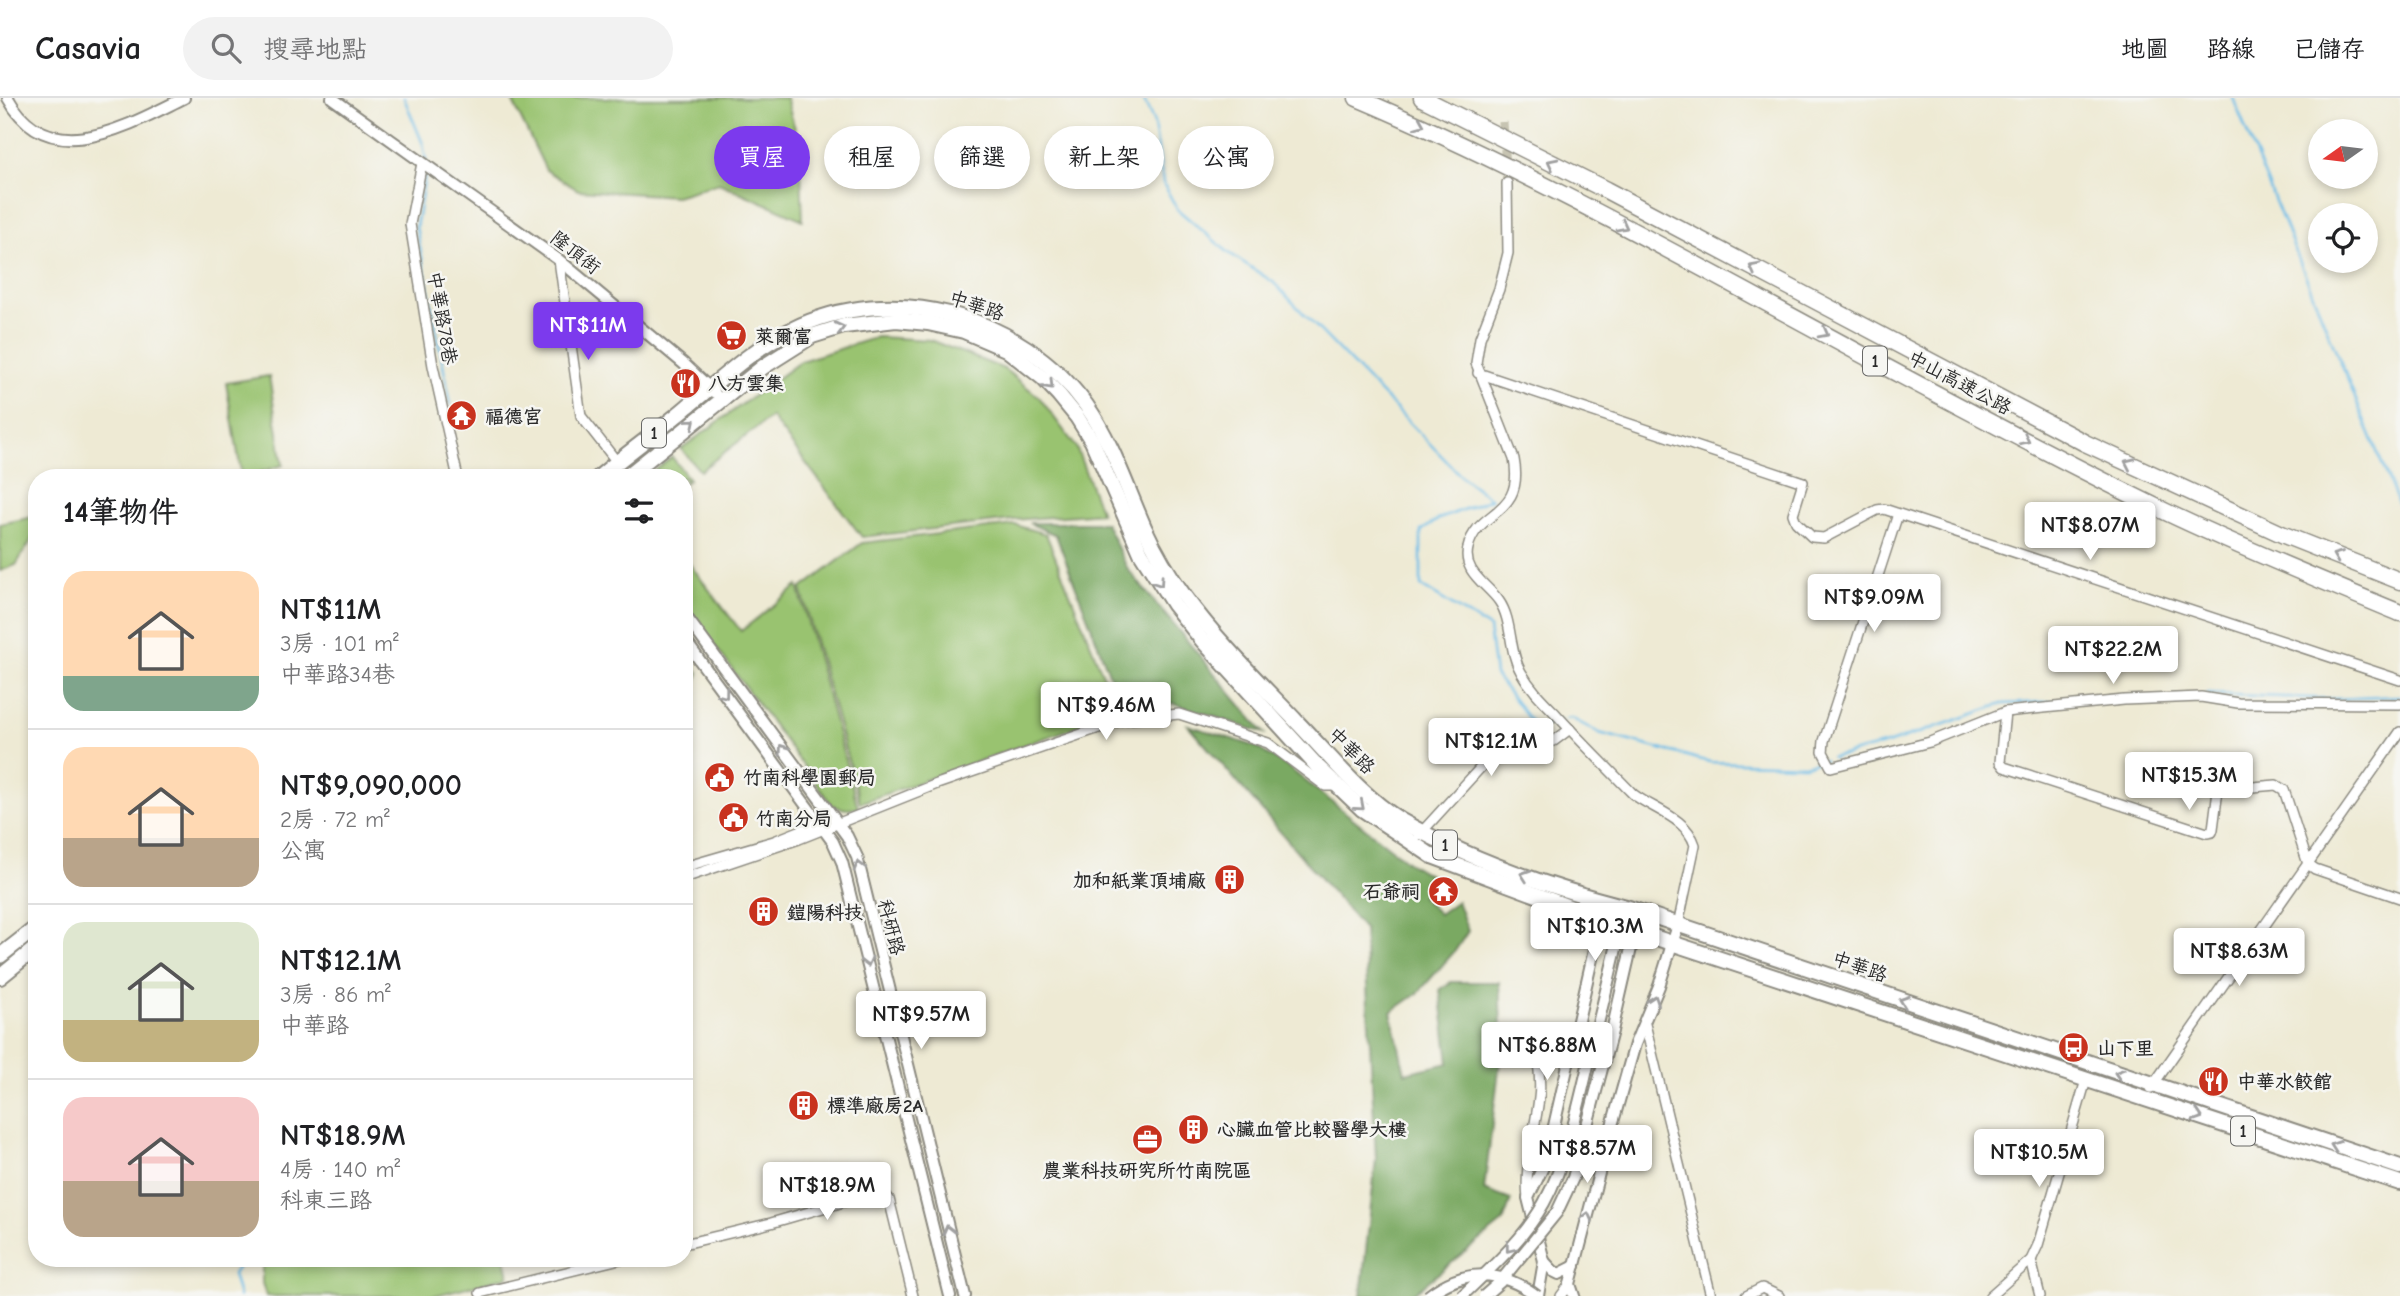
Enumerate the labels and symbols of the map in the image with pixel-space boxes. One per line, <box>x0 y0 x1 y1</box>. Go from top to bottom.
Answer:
one-way arrow <box>1413 116 1425 130</box>
north arrow <box>2308 119 2378 189</box>
one-way arrow <box>1547 157 1559 171</box>
one-way arrow <box>1616 217 1628 231</box>
street label: 隆頂街 <box>546 227 605 279</box>
one-way arrow <box>1748 262 1761 276</box>
street label: 中華路78巷 <box>423 270 461 367</box>
street label: 中華路 <box>946 287 1007 325</box>
pin: NT$11M <box>531 302 645 362</box>
supermarket icon: 萊爾富 <box>715 319 749 353</box>
one-way arrow <box>834 322 846 336</box>
one-way arrow <box>1816 325 1829 339</box>
place label: 萊爾富 <box>755 326 812 348</box>
road number: 1 <box>1863 346 1887 376</box>
street label: 中山高速公路 <box>1904 346 2015 419</box>
restaurant icon: 八方雲集 <box>668 366 702 400</box>
place label: 八方雲集 <box>708 373 784 395</box>
one-way arrow <box>1041 377 1054 390</box>
temple icon: 福德宮 <box>445 399 479 433</box>
place label: 福德宮 <box>485 406 542 428</box>
road number: 1 <box>642 418 666 447</box>
one-way arrow <box>683 419 696 431</box>
one-way arrow <box>2018 431 2030 445</box>
one-way arrow <box>2124 458 2136 472</box>
pin: NT$8.07M <box>2018 503 2162 562</box>
one-way arrow <box>2331 551 2343 565</box>
pin: NT$9.09M <box>1802 574 1946 634</box>
one-way arrow <box>1151 575 1164 588</box>
pin: NT$22.2M <box>2041 626 2185 686</box>
pin: NT$9.46M <box>1034 682 1178 742</box>
one-way arrow <box>716 687 728 699</box>
pin: NT$12.1M <box>1419 718 1563 778</box>
street label: 中華路 <box>1323 723 1379 779</box>
one-way arrow <box>779 744 791 757</box>
pin: NT$15.3M <box>2117 752 2261 812</box>
public building icon: 竹南科學園郵局 <box>703 760 737 794</box>
place label: 竹南科學園郵局 <box>743 767 876 789</box>
one-way arrow <box>1351 798 1364 810</box>
public building icon: 竹南分局 <box>716 801 750 835</box>
place label: 竹南分局 <box>756 808 832 830</box>
road number: 1 <box>1433 830 1457 860</box>
one-way arrow <box>853 860 867 872</box>
building icon: 加和紙業頂埔廠 <box>1212 863 1246 897</box>
one-way arrow <box>1520 869 1532 883</box>
place label: 加和紙業頂埔廠 <box>1073 870 1206 892</box>
temple icon: 石爺祠 <box>1426 874 1460 908</box>
place label: 石爺祠 <box>1363 881 1420 903</box>
building icon: 鎧陽科技 <box>747 895 781 929</box>
street label: 科研路 <box>873 897 909 958</box>
place label: 鎧陽科技 <box>787 902 863 924</box>
pin: NT$10.3M <box>1523 904 1667 963</box>
pin: NT$8.63M <box>2167 928 2311 988</box>
street label: 中華路 <box>1829 947 1890 987</box>
one-way arrow <box>859 956 873 968</box>
pin: NT$9.57M <box>849 992 993 1051</box>
one-way arrow <box>1645 995 1659 1007</box>
one-way arrow <box>1898 995 1910 1009</box>
pin: NT$6.88M <box>1475 1023 1619 1082</box>
bus stop icon: 山下里 <box>2057 1031 2091 1065</box>
place label: 山下里 <box>2097 1038 2154 1060</box>
restaurant icon: 中華水餃館 <box>2197 1064 2231 1098</box>
one-way arrow <box>2114 1067 2126 1082</box>
place label: 中華水餃館 <box>2237 1071 2332 1093</box>
building icon: 標準廠房2A <box>787 1088 821 1122</box>
place label: 標準廠房2A <box>827 1095 923 1117</box>
one-way arrow <box>2191 1108 2203 1123</box>
building icon: 心臟血管比較醫學大樓 <box>1177 1112 1211 1146</box>
road number: 1 <box>2231 1116 2255 1146</box>
place label: 心臟血管比較醫學大樓 <box>1217 1119 1407 1141</box>
office icon: 農業科技研究所竹南院區 <box>1130 1122 1164 1156</box>
pin: NT$8.57M <box>1515 1126 1659 1185</box>
pin: NT$10.5M <box>1967 1130 2111 1189</box>
one-way arrow <box>2330 1140 2342 1154</box>
place label: 農業科技研究所竹南院區 <box>1042 1160 1252 1182</box>
pin: NT$18.9M <box>755 1162 899 1222</box>
one-way arrow <box>1579 1212 1593 1224</box>
one-way arrow <box>942 1224 957 1236</box>
one-way arrow <box>1505 1240 1518 1252</box>

